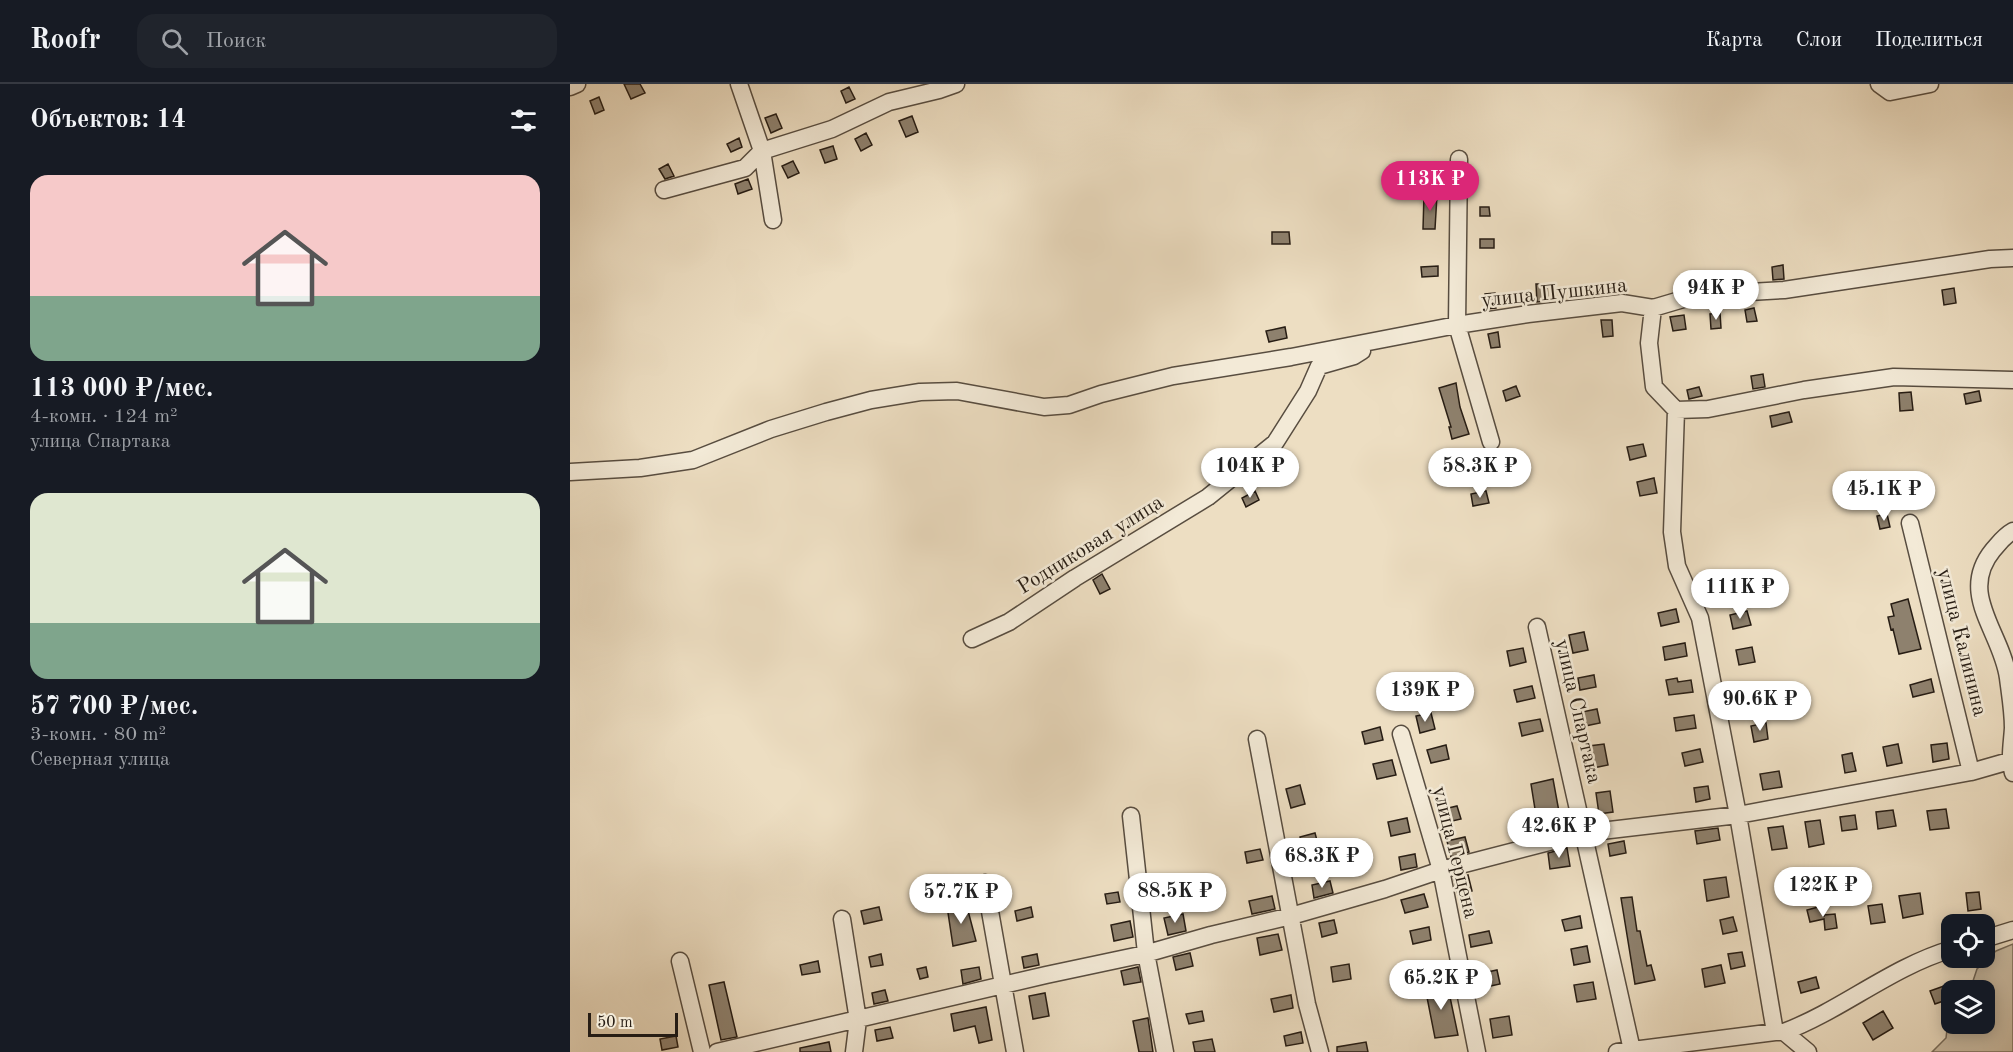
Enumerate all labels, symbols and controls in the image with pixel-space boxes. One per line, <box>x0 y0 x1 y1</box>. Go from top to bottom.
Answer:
search box <box>137 14 557 68</box>
icon: search <box>158 25 191 58</box>
text: Roofr <box>30 27 101 55</box>
text: Поиск <box>206 30 266 52</box>
text: Карта <box>1706 30 1763 51</box>
text: Слои <box>1796 30 1842 51</box>
text: Поделиться <box>1875 30 1983 51</box>
icon: filters <box>507 104 540 137</box>
text: Объектов: 14 <box>30 107 186 133</box>
pin: 113K ₽ <box>1381 161 1479 212</box>
text: 113K ₽ <box>1395 170 1465 190</box>
icon: home <box>231 214 339 322</box>
pin: 94K ₽ <box>1674 270 1758 321</box>
street label: улица Пушкина <box>1480 275 1628 312</box>
text: 94K ₽ <box>1687 279 1745 299</box>
text: 113 000 ₽/мес. <box>30 376 213 402</box>
text: 4-комн. · 124 m² <box>30 407 178 427</box>
text: улица Спартака <box>30 432 171 452</box>
pin: 104K ₽ <box>1201 448 1299 499</box>
pin: 58.3K ₽ <box>1425 448 1535 499</box>
text: 104K ₽ <box>1215 457 1285 477</box>
text: 58.3K ₽ <box>1442 457 1518 477</box>
pin: 45.1K ₽ <box>1829 471 1939 522</box>
text: 45.1K ₽ <box>1846 480 1922 500</box>
street label: Родниковая улица <box>1014 492 1168 599</box>
icon: home <box>231 532 339 640</box>
street label: улица Калинина <box>1933 566 1990 719</box>
pin: 111K ₽ <box>1691 569 1789 620</box>
text: 111K ₽ <box>1705 578 1775 598</box>
street label: улица Спартака <box>1551 637 1604 786</box>
pin: 139K ₽ <box>1376 672 1474 723</box>
text: 139K ₽ <box>1390 681 1460 701</box>
pin: 90.6K ₽ <box>1705 681 1815 732</box>
text: 90.6K ₽ <box>1722 690 1798 710</box>
text: 57 700 ₽/мес. <box>30 694 198 720</box>
text: 3-комн. · 80 m² <box>30 725 166 745</box>
text: Северная улица <box>30 750 170 770</box>
street label: улица Герцена <box>1428 784 1481 921</box>
pin: 42.6K ₽ <box>1504 808 1614 859</box>
text: 42.6K ₽ <box>1521 817 1597 837</box>
pin: 68.3K ₽ <box>1267 838 1377 889</box>
text: 68.3K ₽ <box>1284 847 1360 867</box>
pin: 122K ₽ <box>1774 867 1872 918</box>
pin: 88.5K ₽ <box>1120 873 1230 924</box>
pin: 57.7K ₽ <box>906 874 1016 925</box>
text: 122K ₽ <box>1788 876 1858 896</box>
text: 88.5K ₽ <box>1137 882 1213 902</box>
text: 57.7K ₽ <box>923 883 999 903</box>
map controls <box>1941 914 1995 1034</box>
button: locate <box>1941 914 1995 968</box>
pin: 65.2K ₽ <box>1386 960 1496 1011</box>
text: 65.2K ₽ <box>1403 969 1479 989</box>
button: layers <box>1941 980 1995 1034</box>
scale bar <box>588 1010 678 1038</box>
text: 50 m <box>597 1015 633 1031</box>

